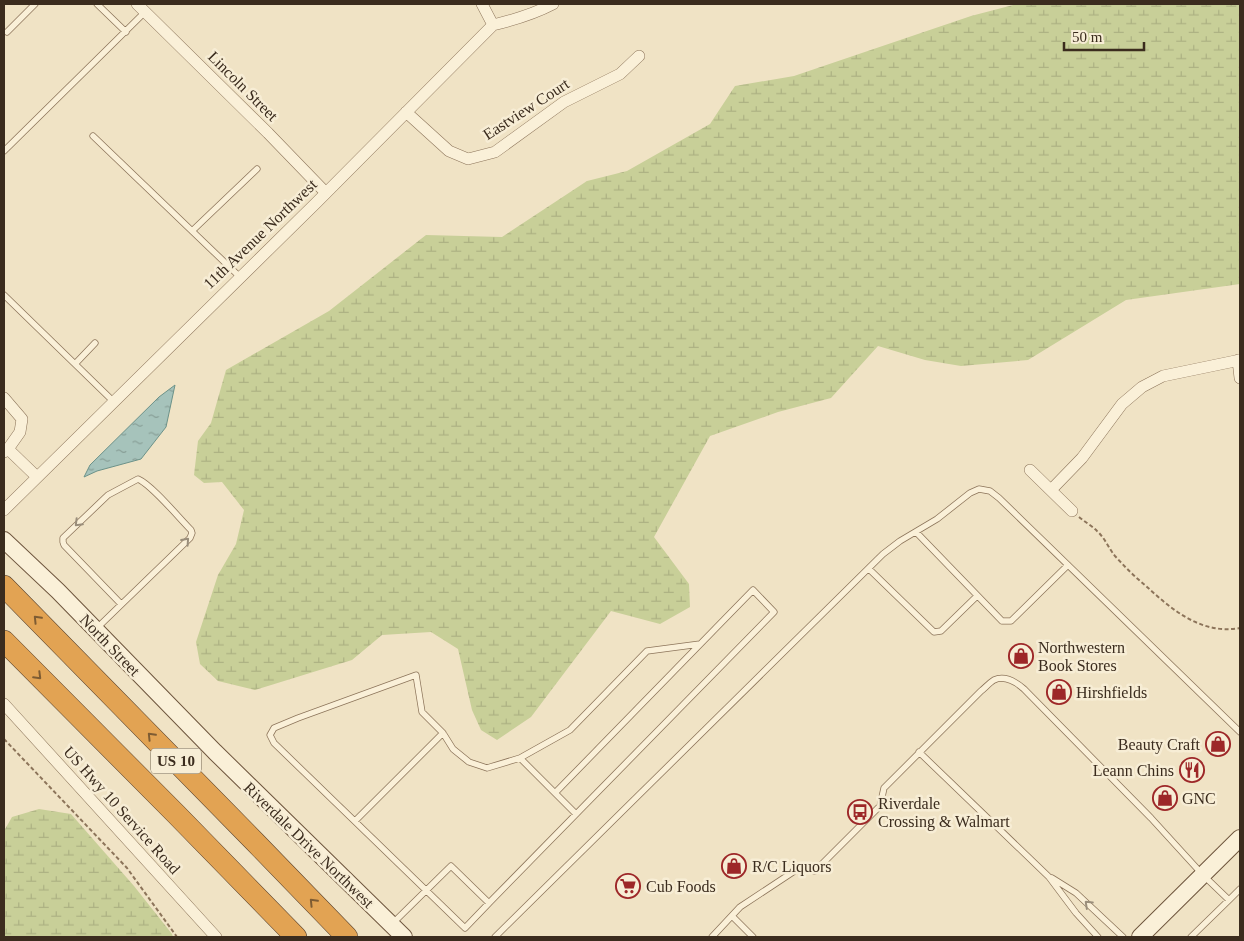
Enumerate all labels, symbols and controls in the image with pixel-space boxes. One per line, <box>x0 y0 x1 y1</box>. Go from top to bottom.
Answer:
scale bar <box>1064 20 1144 52</box>
text: 50 m <box>1072 29 1103 45</box>
street label: Lincoln Street <box>205 48 282 125</box>
street label: Eastview Court <box>480 75 573 143</box>
street label: 11th Avenue Northwest <box>200 175 320 292</box>
one-way arrow <box>75 517 84 526</box>
one-way arrow <box>180 538 189 547</box>
street label: North Street <box>77 611 144 680</box>
one-way arrow <box>34 616 43 625</box>
place label: Northwestern Book Stores <box>1038 639 1125 674</box>
shop icon: Northwestern Book Stores <box>1008 643 1034 669</box>
one-way arrow <box>32 670 41 679</box>
shop icon: Hirshfields <box>1046 679 1072 705</box>
place label: Hirshfields <box>1076 684 1147 701</box>
shop icon: Beauty Craft <box>1205 731 1231 757</box>
one-way arrow <box>147 732 156 741</box>
place label: Beauty Craft <box>1118 736 1201 754</box>
street label: US Hwy 10 Service Road <box>60 743 184 878</box>
road number: US 10 <box>151 748 201 774</box>
restaurant icon: Leann Chins <box>1179 757 1205 783</box>
place label: Leann Chins <box>1093 762 1174 779</box>
street label: Riverdale Drive Northwest <box>241 779 378 912</box>
shop icon: GNC <box>1152 785 1178 811</box>
place label: GNC <box>1182 790 1216 807</box>
place label: Riverdale Crossing & Walmart <box>878 795 1010 831</box>
bus stop icon: Riverdale Crossing & Walmart <box>847 799 873 825</box>
shop icon: R/C Liquors <box>721 853 747 879</box>
place label: R/C Liquors <box>752 858 832 876</box>
supermarket icon: Cub Foods <box>615 873 641 899</box>
place label: Cub Foods <box>646 878 716 895</box>
one-way arrow <box>310 899 319 908</box>
one-way arrow <box>1085 901 1094 910</box>

